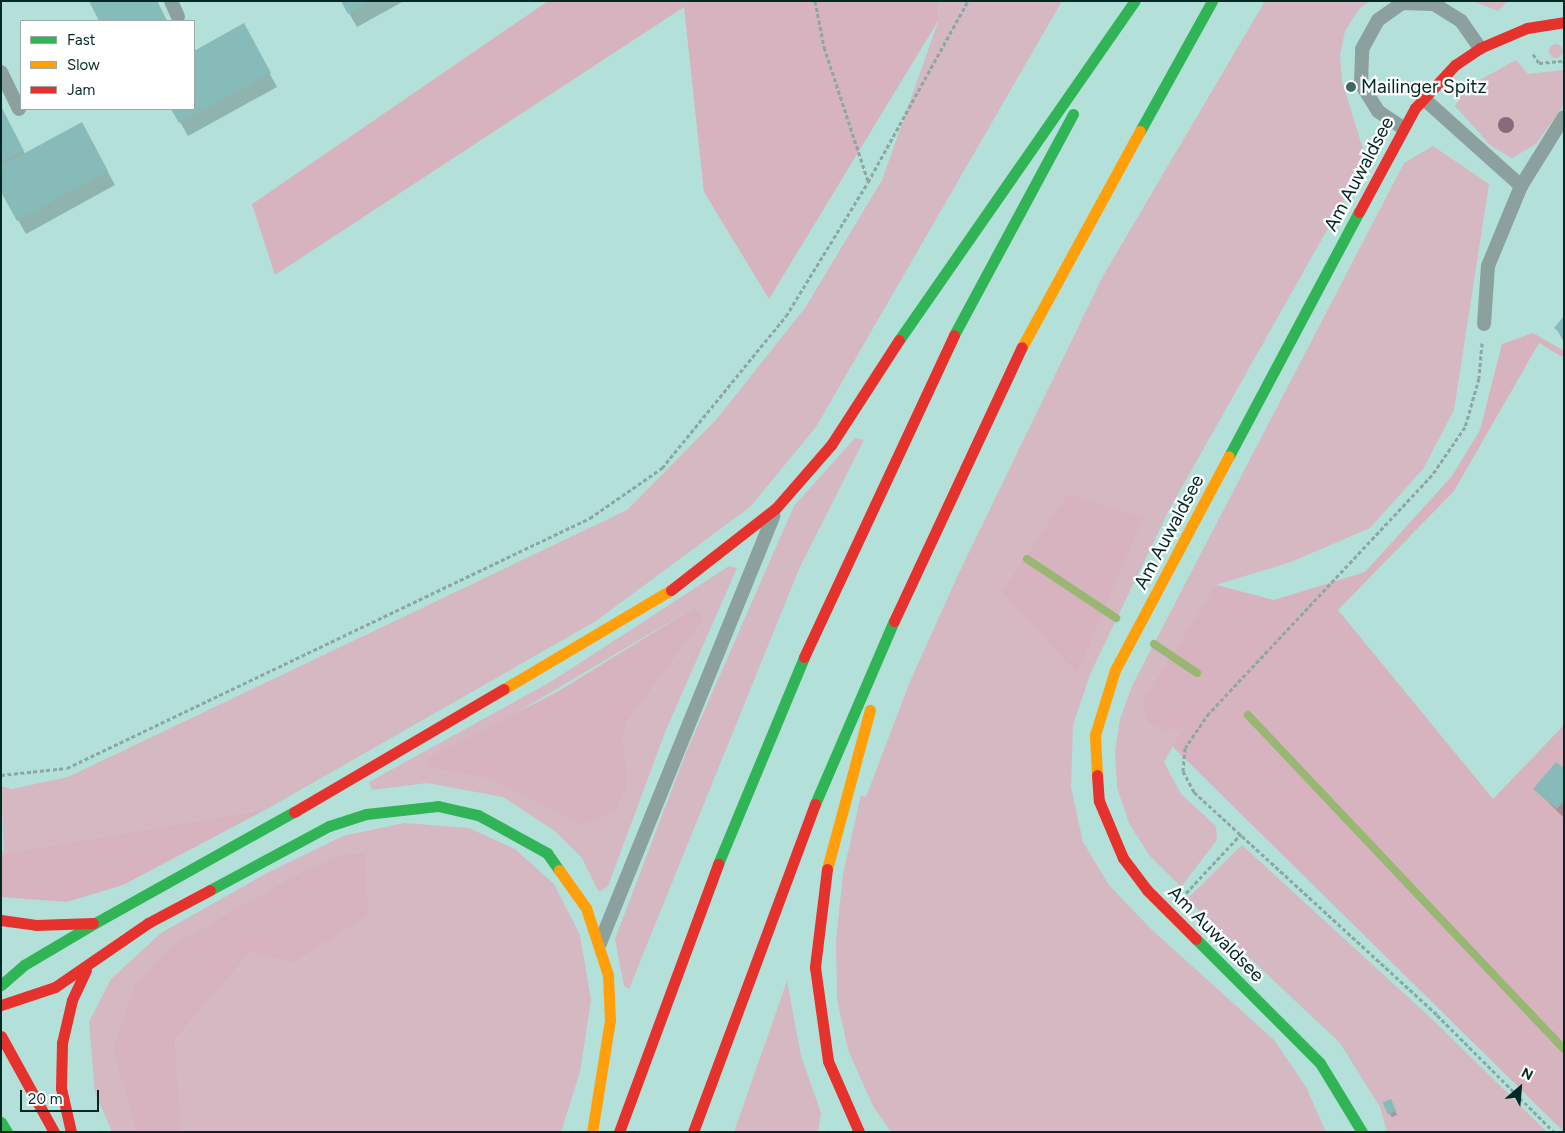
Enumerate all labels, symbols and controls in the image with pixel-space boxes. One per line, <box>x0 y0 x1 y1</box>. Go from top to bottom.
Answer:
legend <box>20 20 195 110</box>
text: Fast <box>67 31 95 49</box>
text: Slow <box>67 56 100 74</box>
place label: Mailinger Spitz <box>1361 76 1487 98</box>
text: Jam <box>67 81 95 99</box>
marker: Mailinger Spitz <box>1345 81 1357 93</box>
street label: Am Auwaldsee <box>1319 113 1399 235</box>
street label: Am Auwaldsee <box>1129 471 1209 593</box>
street label: Am Auwaldsee <box>1163 881 1269 987</box>
north arrow <box>1495 1063 1545 1113</box>
text: N <box>1518 1064 1536 1084</box>
scale bar <box>22 1080 101 1112</box>
text: 20 m <box>28 1090 62 1108</box>

